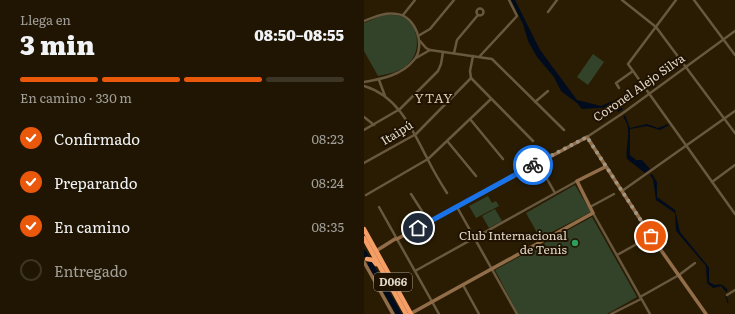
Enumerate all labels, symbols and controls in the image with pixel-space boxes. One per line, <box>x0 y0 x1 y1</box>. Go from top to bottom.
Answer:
text: Llega en <box>20 10 71 29</box>
text: 08:50–08:55 <box>254 23 344 46</box>
text: 3 min <box>20 24 95 63</box>
street label: Coronel Alejo Silva <box>589 48 688 126</box>
text: En camino · 330 m <box>20 88 132 107</box>
district label: YTAY <box>414 88 454 107</box>
street label: Itaipú <box>377 115 416 149</box>
icon: check <box>20 127 42 149</box>
text: Confirmado <box>54 127 140 150</box>
text: 08:23 <box>311 129 344 148</box>
courier <box>513 145 553 185</box>
icon: bike <box>522 154 544 176</box>
icon: check <box>20 171 42 193</box>
text: Preparando <box>54 171 138 194</box>
text: 08:24 <box>311 173 344 192</box>
pin <box>401 211 435 245</box>
icon: check <box>20 215 42 237</box>
text: En camino <box>54 215 130 238</box>
text: 08:35 <box>312 217 344 236</box>
icon: home <box>407 217 429 239</box>
pin <box>634 219 668 253</box>
icon: bag <box>640 225 662 247</box>
place label: Club Internacional de Tenis <box>459 226 568 258</box>
marker: Club Internacional de Tenis <box>570 238 580 248</box>
text: Entregado <box>54 259 128 282</box>
road number: D066 <box>374 273 412 291</box>

